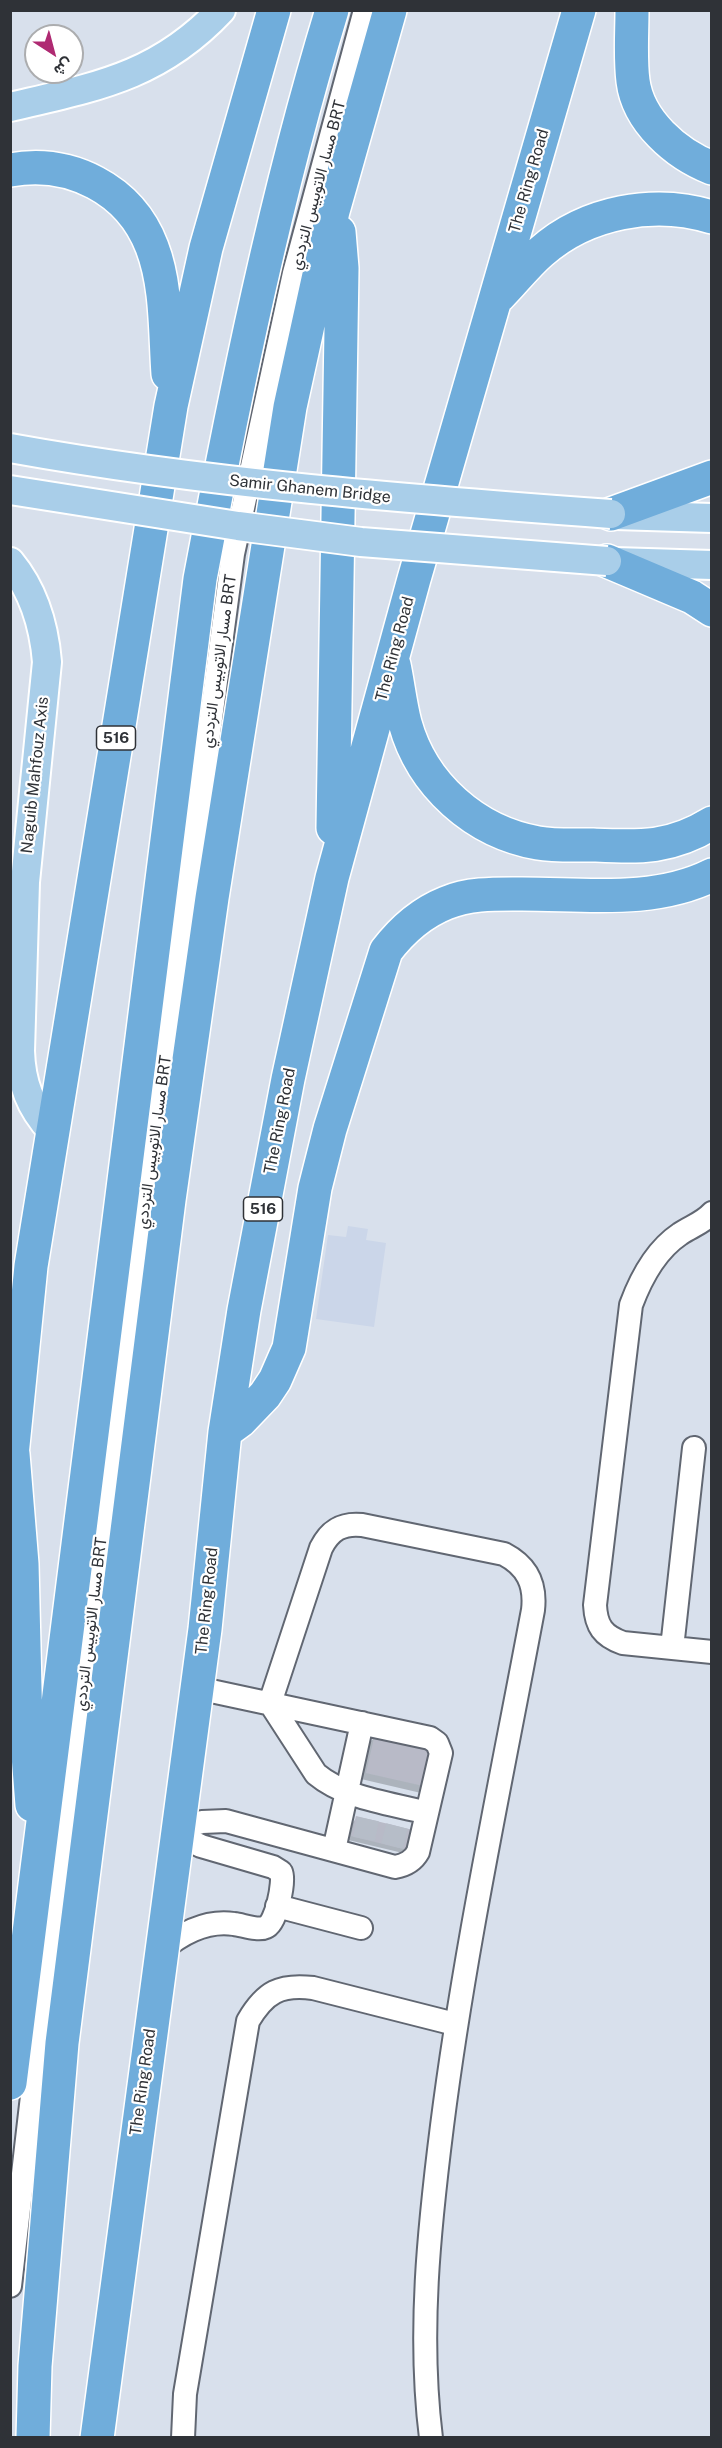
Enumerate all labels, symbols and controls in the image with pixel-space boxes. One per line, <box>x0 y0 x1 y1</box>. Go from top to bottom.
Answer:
north arrow <box>24 24 84 84</box>
text: ش <box>50 54 77 81</box>
street label: مسار الاتوبيس الترددي BRT <box>286 98 350 272</box>
street label: The Ring Road <box>505 127 553 235</box>
street label: Samir Ghanem Bridge <box>228 471 392 507</box>
street label: مسار الاتوبيس الترددي BRT <box>197 573 241 749</box>
street label: The Ring Road <box>372 595 418 703</box>
street label: Naguib Mahfouz Axis <box>17 696 53 854</box>
road number: 516 <box>96 726 136 750</box>
street label: مسار الاتوبيس الترددي BRT <box>132 1054 176 1230</box>
street label: The Ring Road <box>260 1066 300 1176</box>
road number: 516 <box>244 1197 282 1221</box>
street label: مسار الاتوبيس الترددي BRT <box>71 1536 111 1712</box>
street label: The Ring Road <box>192 1547 222 1655</box>
street label: The Ring Road <box>126 2027 160 2137</box>

